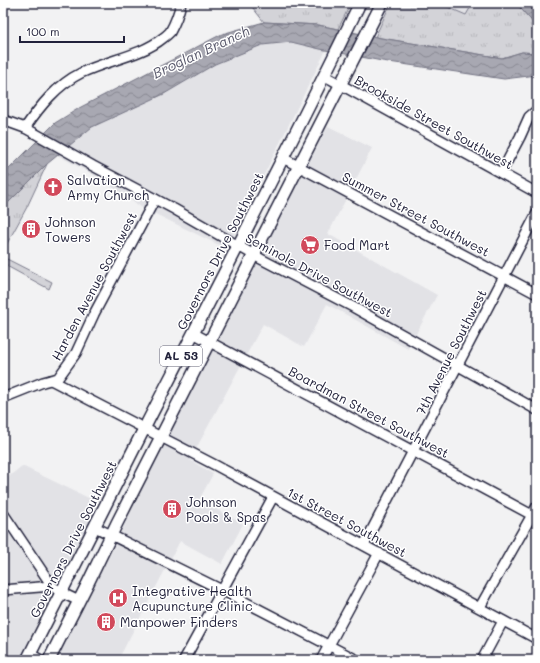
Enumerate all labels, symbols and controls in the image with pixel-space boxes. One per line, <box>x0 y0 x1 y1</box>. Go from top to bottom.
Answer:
scale bar <box>20 18 124 44</box>
water label: Broglan Branch <box>149 21 252 82</box>
text: 100 m <box>26 23 60 39</box>
street label: Brookside Street Southwest <box>352 71 517 172</box>
street label: Summer Street Southwest <box>339 167 493 260</box>
street label: Governors Drive Southwest <box>172 169 267 332</box>
place label: Salvation Army Church <box>67 171 149 203</box>
church icon: Salvation Army Church <box>42 176 64 198</box>
street label: Harden Avenue Southwest <box>47 208 140 363</box>
place label: Johnson Towers <box>45 213 96 245</box>
building icon: Johnson Towers <box>20 218 42 240</box>
street label: Seminole Drive Southwest <box>243 229 396 321</box>
supermarket icon: Food Mart <box>299 234 321 256</box>
place label: Food Mart <box>324 236 390 253</box>
street label: 7th Avenue Southwest <box>411 286 490 418</box>
road number: AL 53 <box>160 346 202 366</box>
street label: Boardman Street Southwest <box>286 362 453 461</box>
street label: Governors Drive Southwest <box>25 457 120 620</box>
street label: 1st Street Southwest <box>285 483 410 560</box>
place label: Johnson Pools & Spas <box>186 493 266 525</box>
building icon: Johnson Pools & Spas <box>161 498 183 520</box>
place label: Integrative Health Acupuncture Clinic <box>132 582 253 614</box>
hospital icon: Integrative Health Acupuncture Clinic <box>107 587 129 609</box>
building icon: Manpower Finders <box>95 611 117 633</box>
place label: Manpower Finders <box>120 613 238 630</box>

